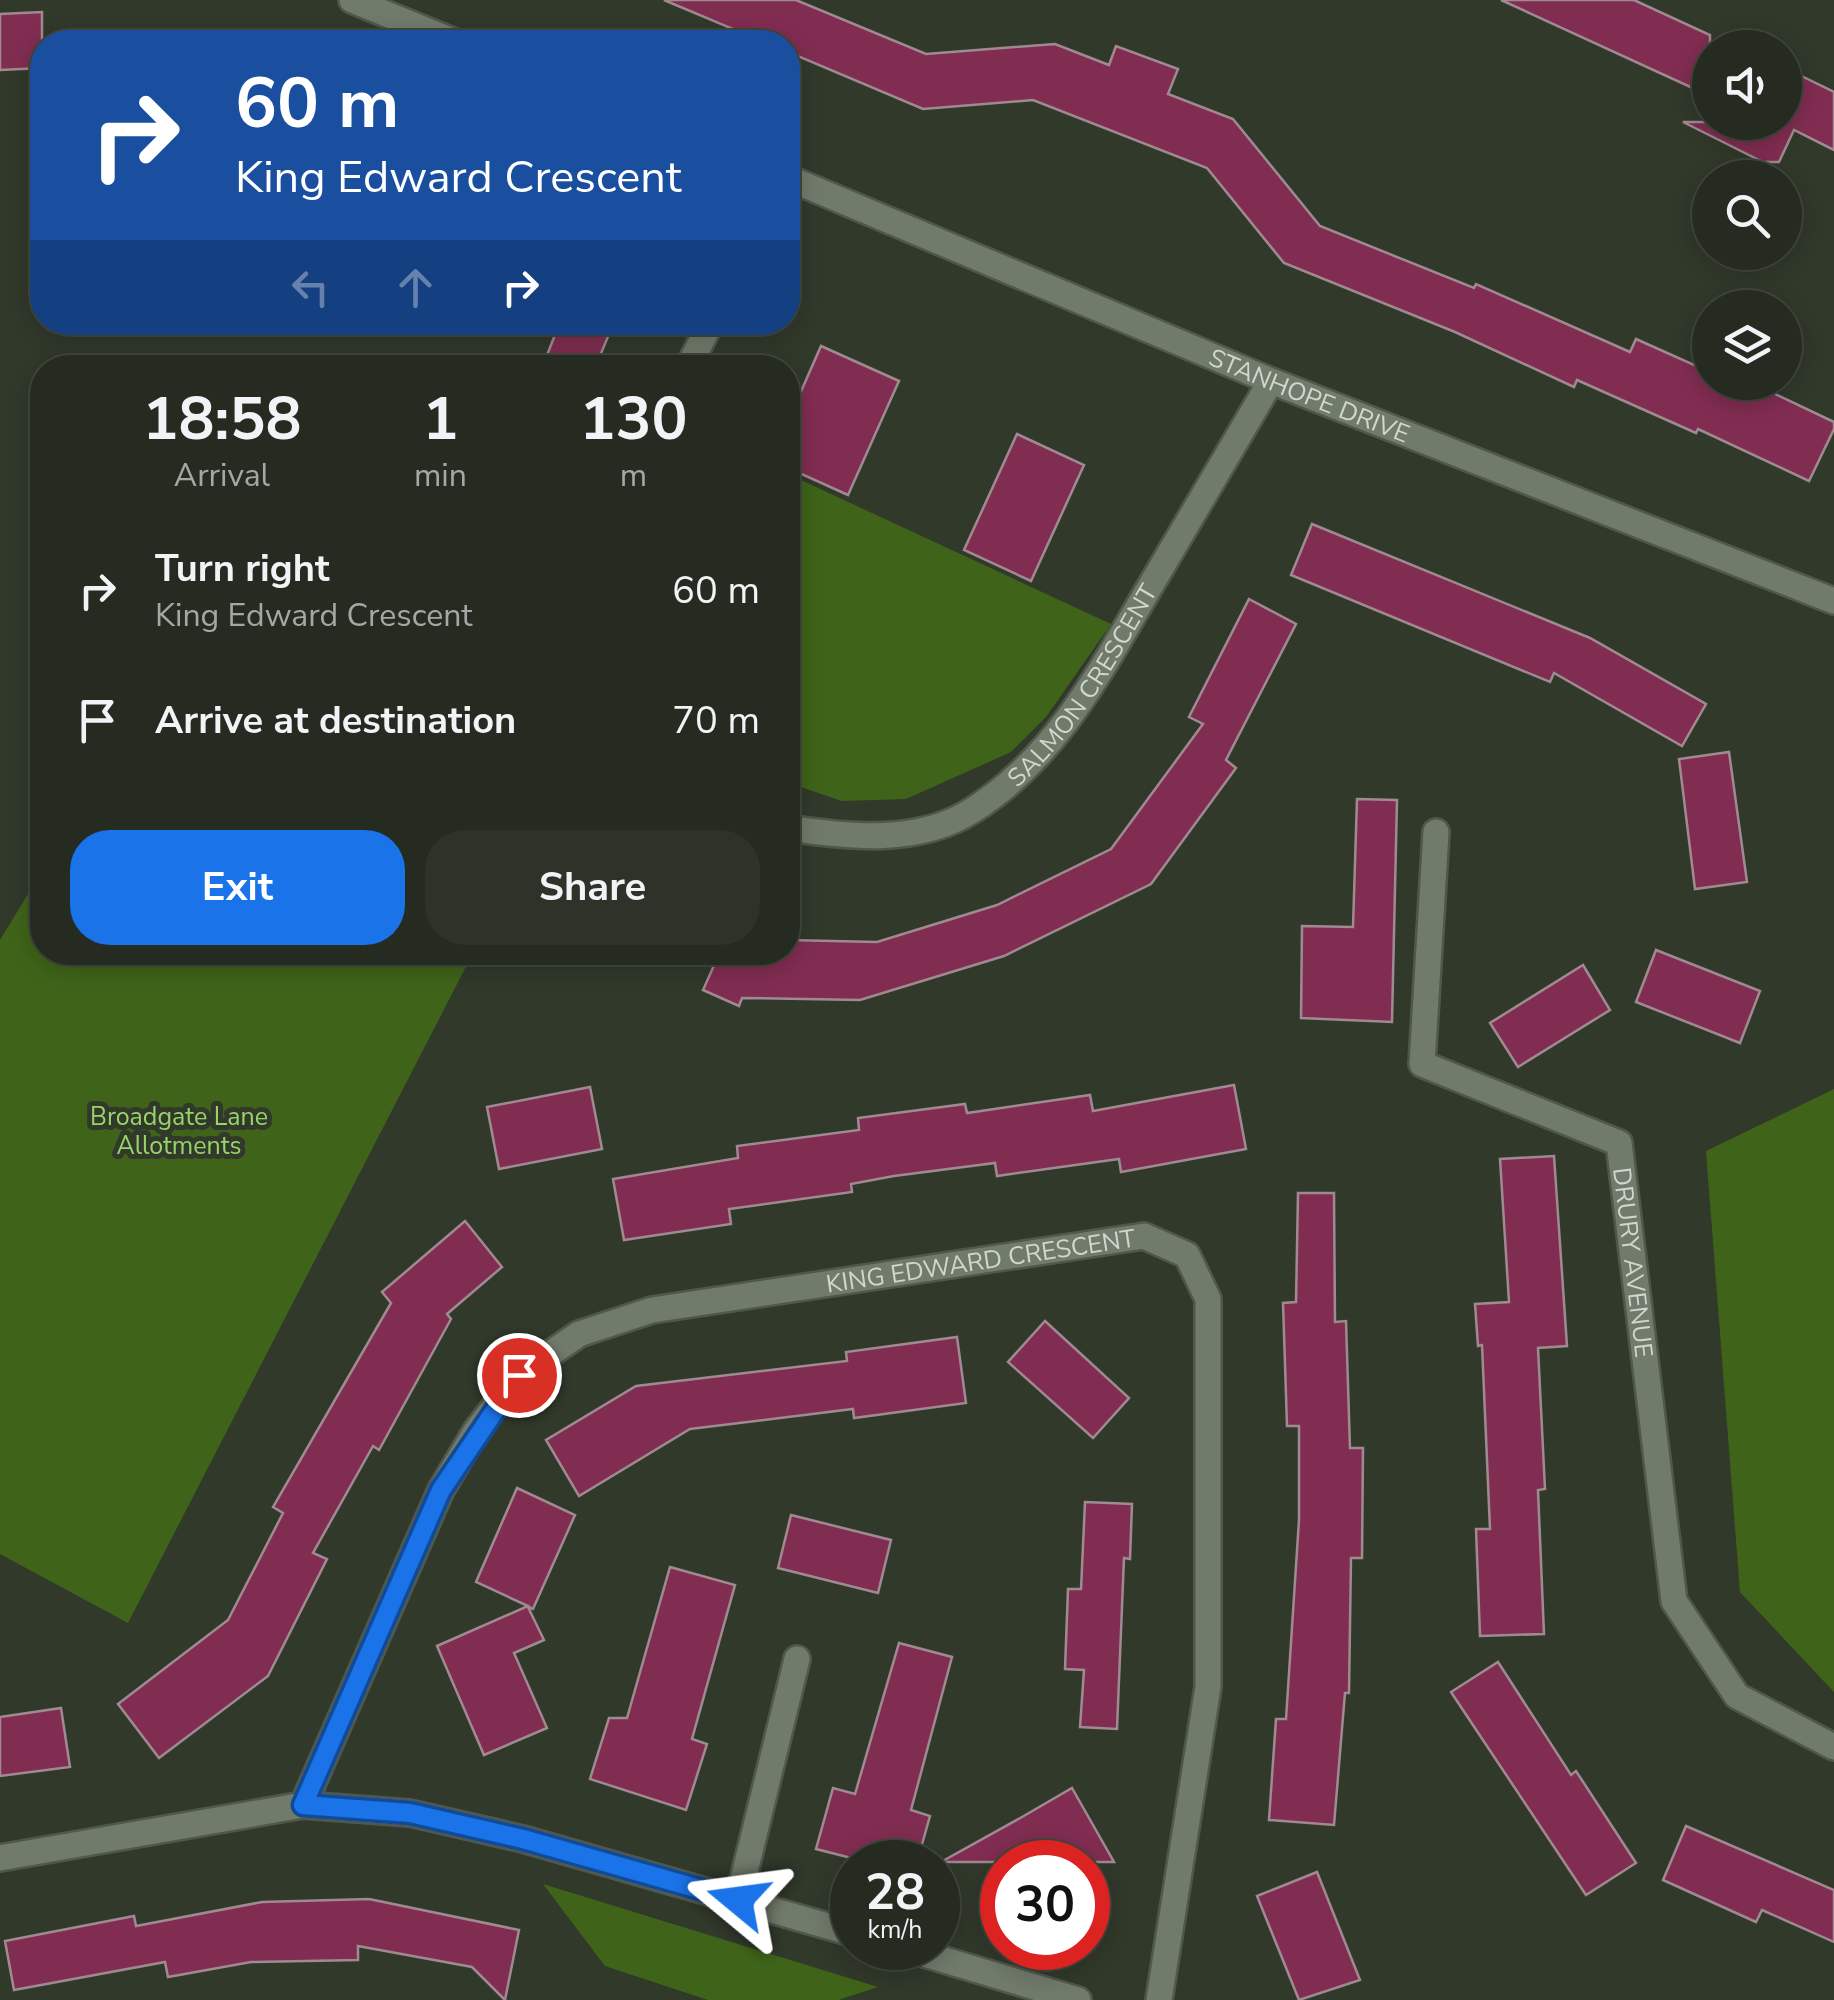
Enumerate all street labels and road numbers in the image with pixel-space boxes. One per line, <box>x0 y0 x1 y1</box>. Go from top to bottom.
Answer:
street label: STANHOPE DRIVE <box>1203 341 1415 452</box>
street label: SALMON CRESCENT <box>1000 578 1166 795</box>
street label: DRURY AVENUE <box>1604 1166 1661 1360</box>
street label: KING EDWARD CRESCENT <box>824 1222 1138 1302</box>

